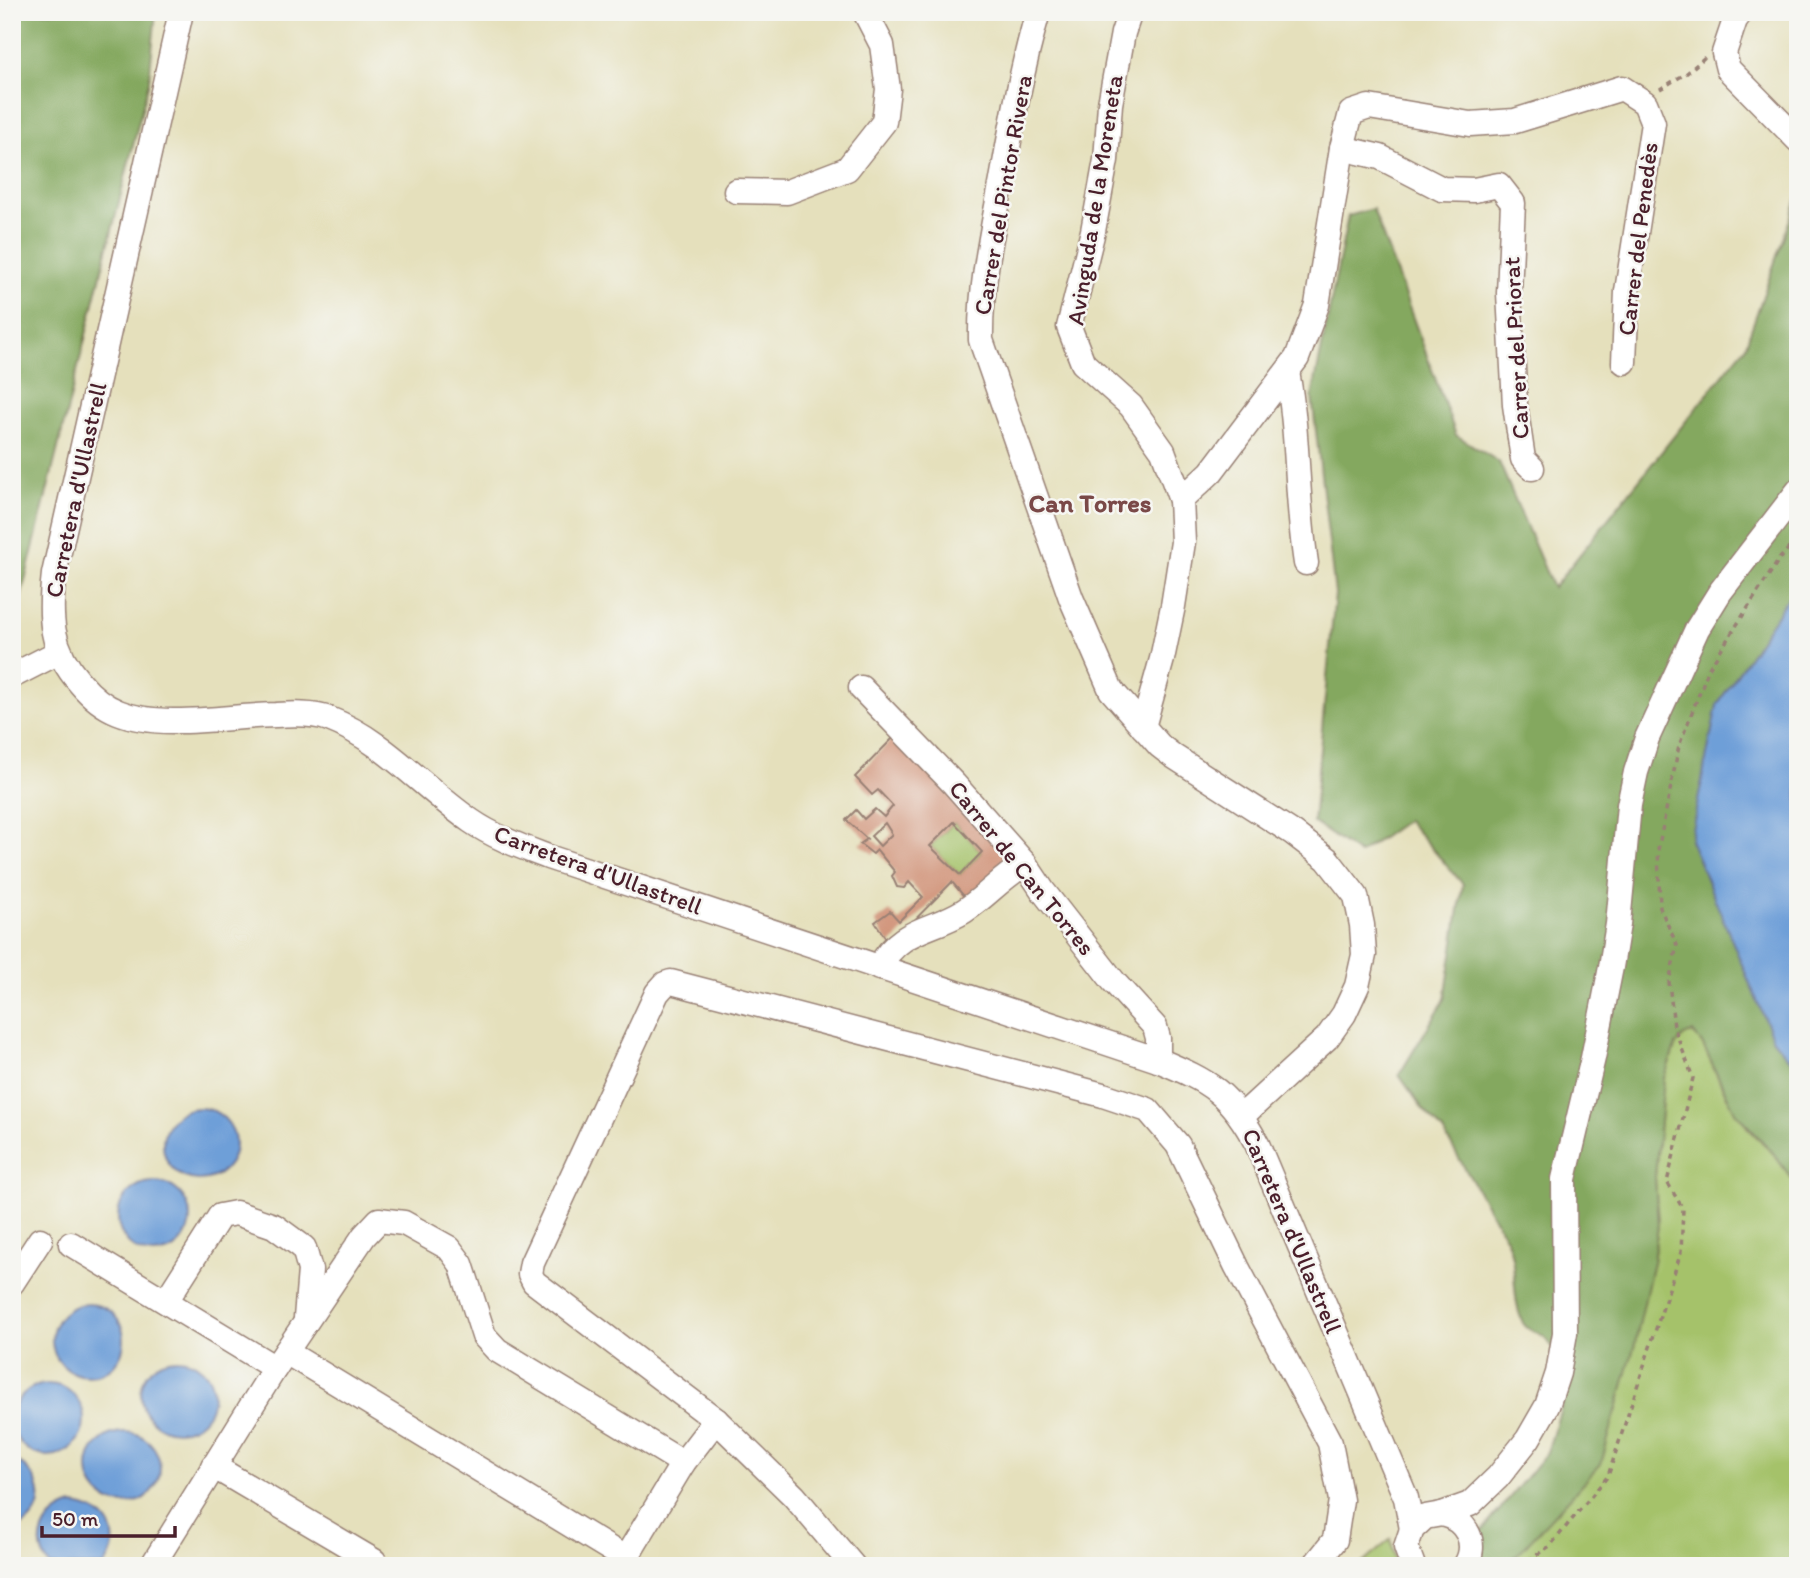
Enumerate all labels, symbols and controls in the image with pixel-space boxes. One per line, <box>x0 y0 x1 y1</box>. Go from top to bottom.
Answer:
street label: Carrer del Pintor Rivera <box>967 72 1038 317</box>
street label: Avinguda de la Moreneta <box>1060 72 1129 327</box>
street label: Carrer del Penedès <box>1611 141 1664 337</box>
street label: Carrer del Priorat <box>1496 256 1535 440</box>
street label: Carretera d'Ullastrell <box>39 379 113 600</box>
district label: Can Torres <box>1029 487 1151 519</box>
street label: Carrer de Can Torres <box>943 775 1102 961</box>
street label: Carretera d'Ullastrell <box>490 818 706 921</box>
street label: Carretera d'Ullastrell <box>1236 1124 1349 1338</box>
scale bar <box>42 1494 175 1538</box>
text: 50 m <box>52 1506 99 1531</box>

